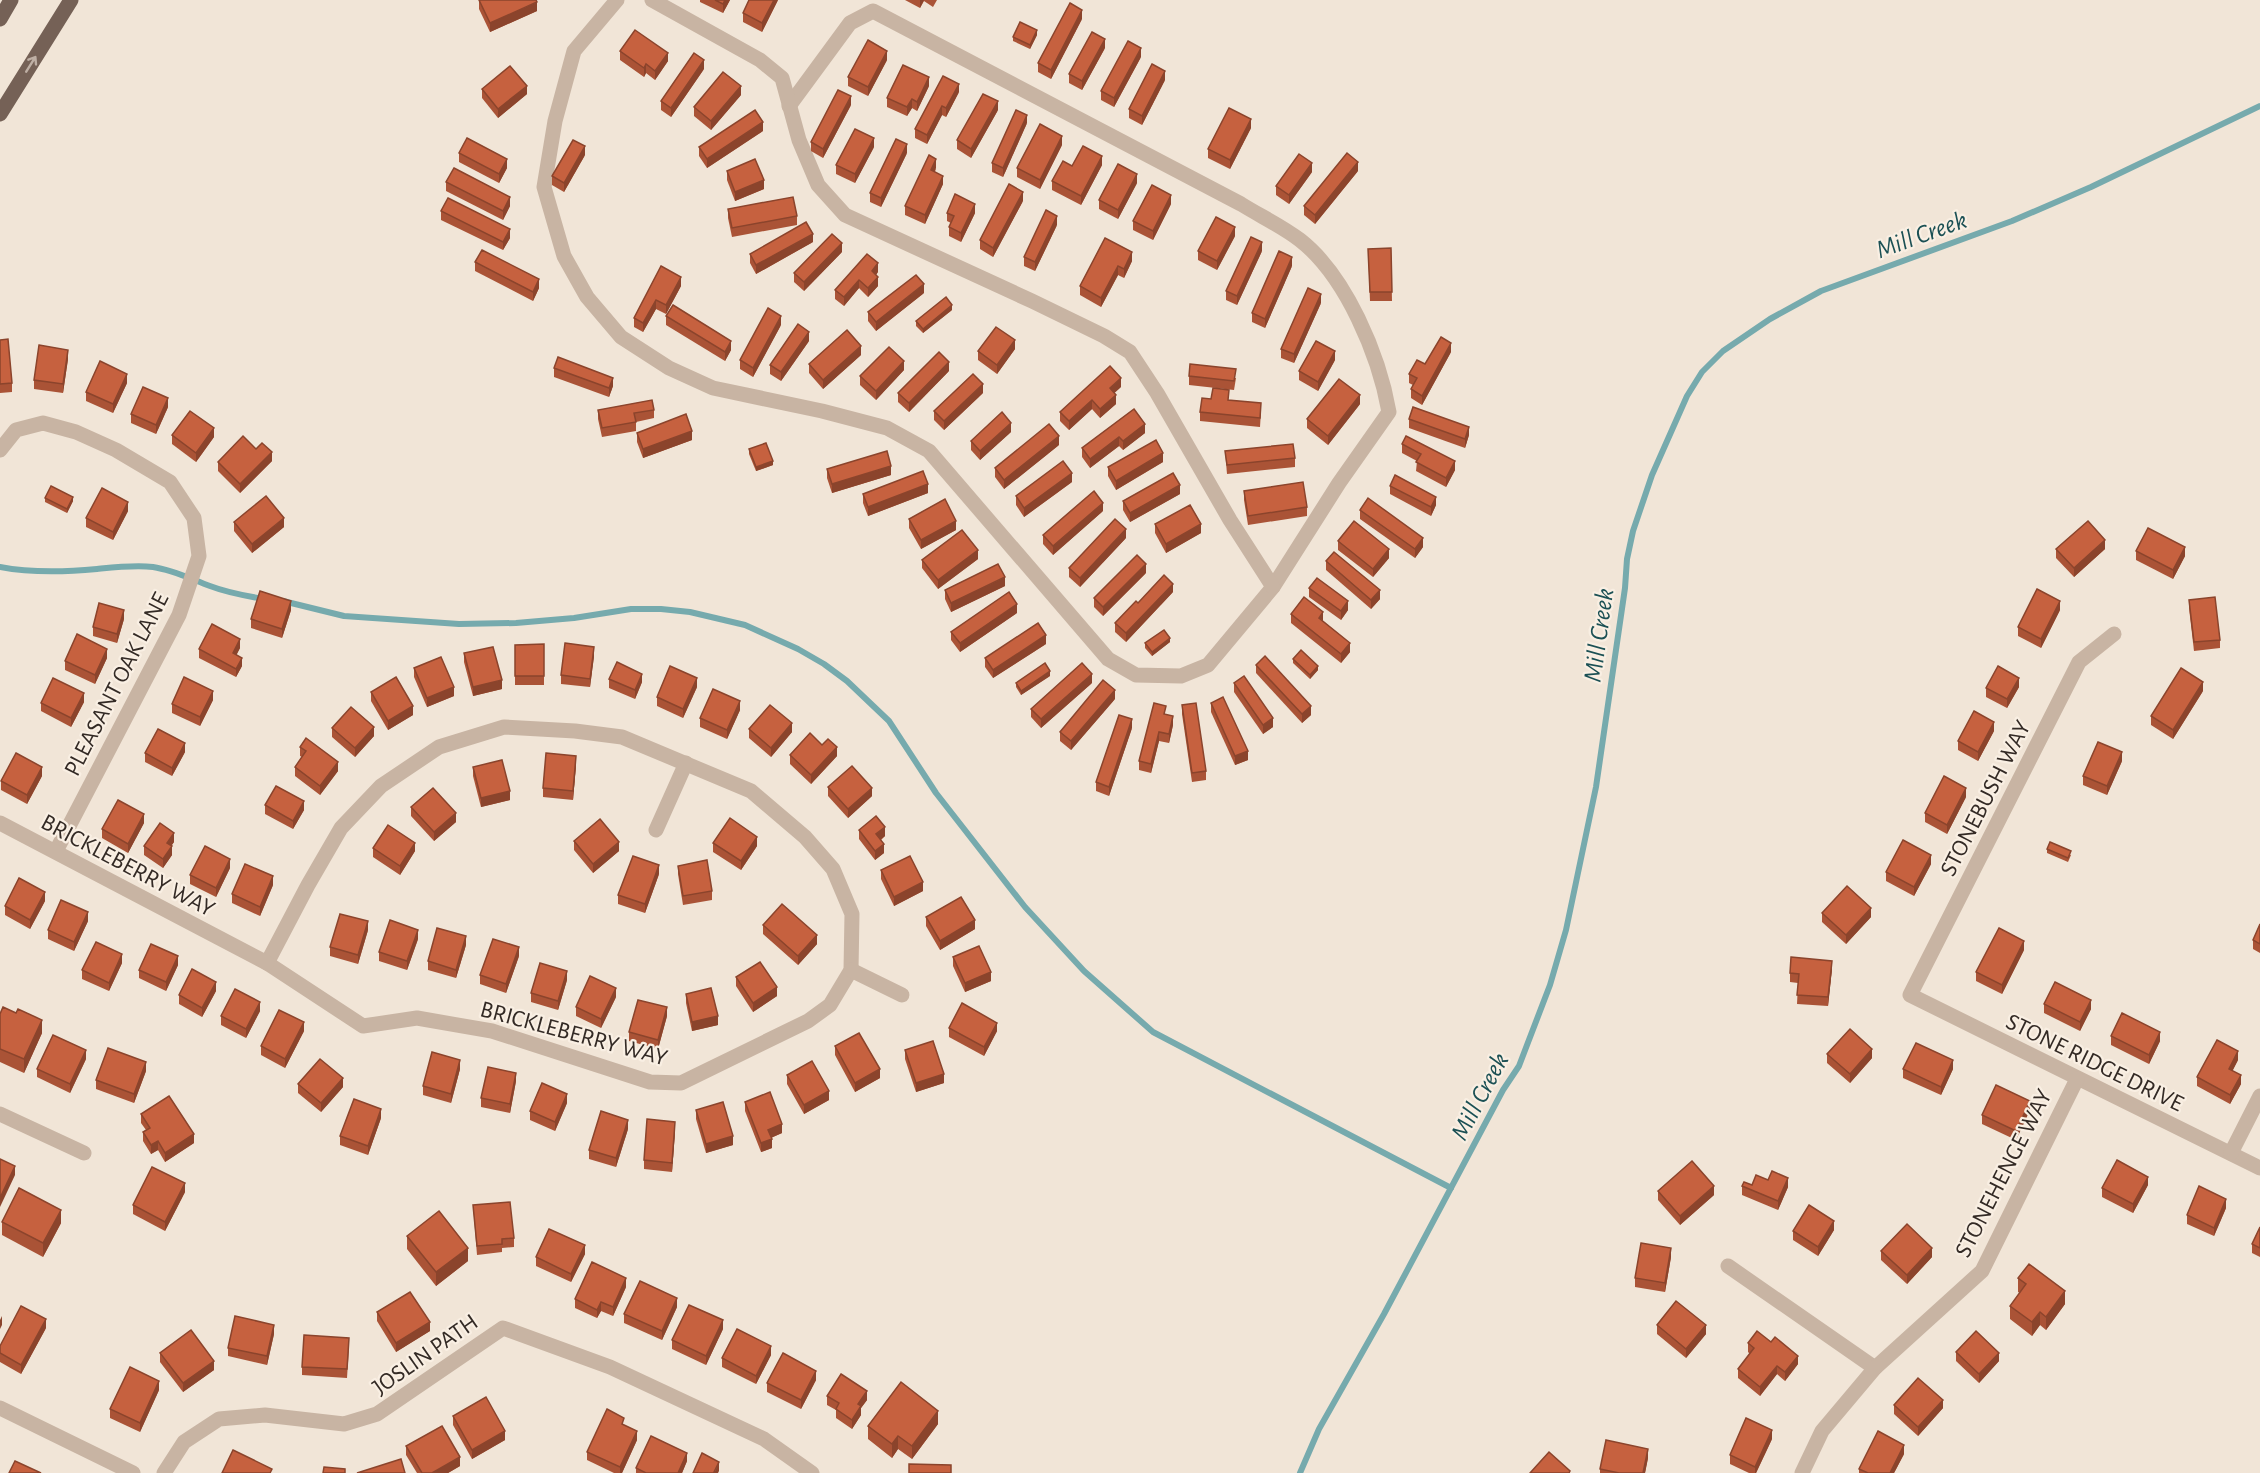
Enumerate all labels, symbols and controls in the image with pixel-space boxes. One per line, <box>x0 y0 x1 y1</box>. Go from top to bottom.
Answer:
one-way arrow <box>26 56 38 73</box>
water label: Mill Creek <box>1873 207 1970 263</box>
water label: Mill Creek <box>1580 587 1618 684</box>
street label: PLEASANT OAK LANE <box>60 588 174 780</box>
street label: STONEBUSH WAY <box>1936 717 2036 880</box>
street label: BRICKLEBERRY WAY <box>37 810 219 922</box>
street label: BRICKLEBERRY WAY <box>478 997 670 1071</box>
street label: STONE RIDGE DRIVE <box>2002 1010 2187 1116</box>
water label: Mill Creek <box>1446 1049 1514 1144</box>
street label: STONEHENGE WAY <box>1951 1085 2057 1261</box>
street label: JOSLIN PATH <box>369 1310 483 1400</box>

